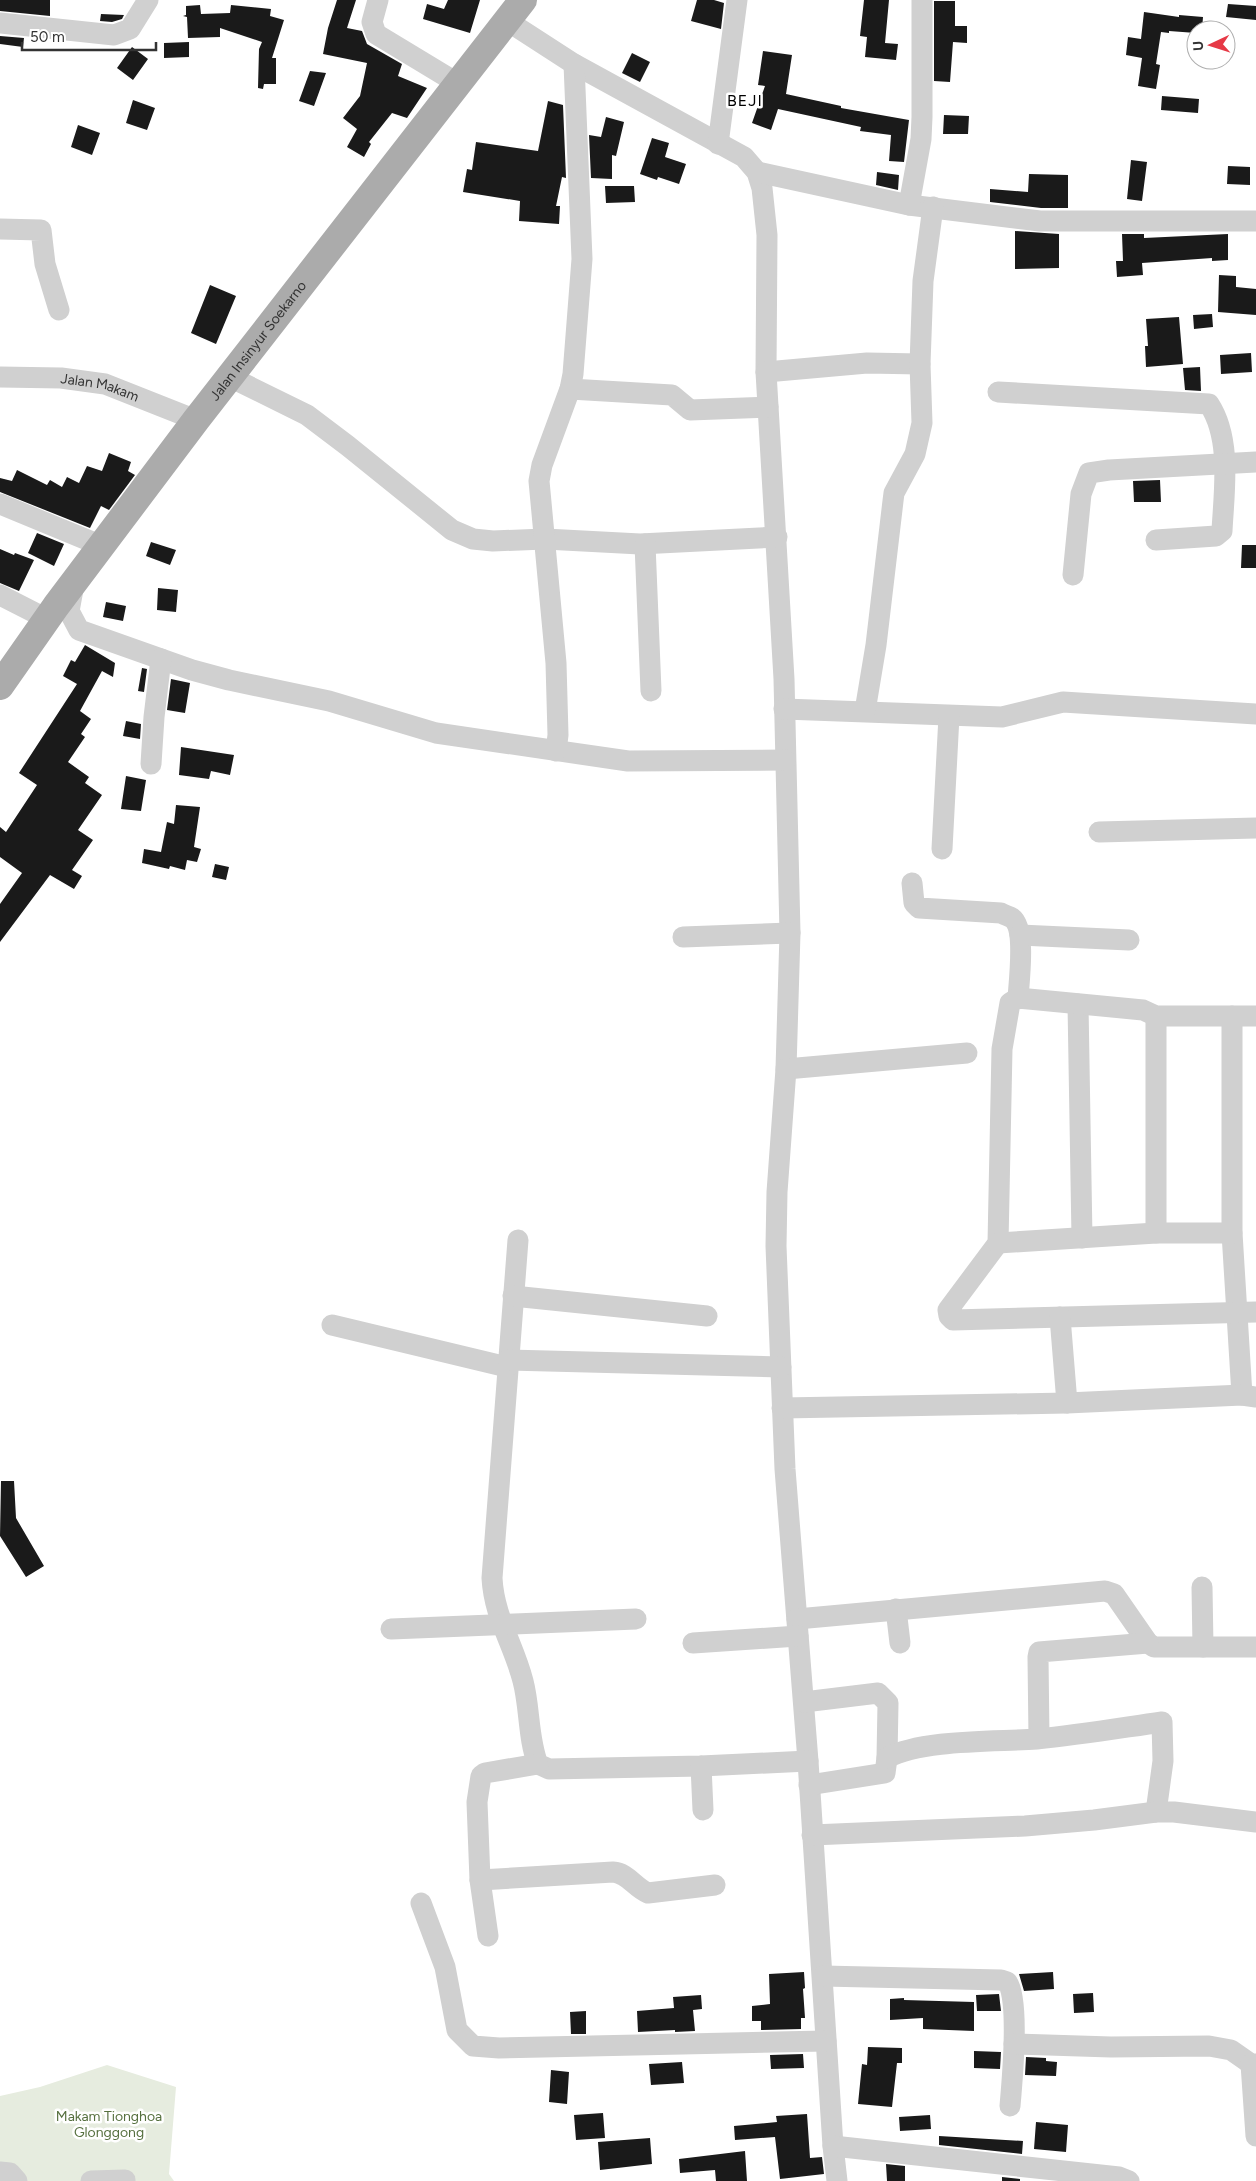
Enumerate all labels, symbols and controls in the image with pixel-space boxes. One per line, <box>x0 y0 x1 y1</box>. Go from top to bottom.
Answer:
scale bar <box>22 20 156 52</box>
north arrow <box>1186 20 1236 70</box>
text: 50 m <box>30 28 65 46</box>
text: U <box>1190 40 1207 51</box>
district label: BEJI <box>727 91 763 110</box>
street label: Jalan Insinyur Soekarno <box>206 277 310 404</box>
street label: Jalan Makam <box>60 370 142 405</box>
park label: Makam Tionghoa Glonggong <box>56 2108 162 2141</box>

